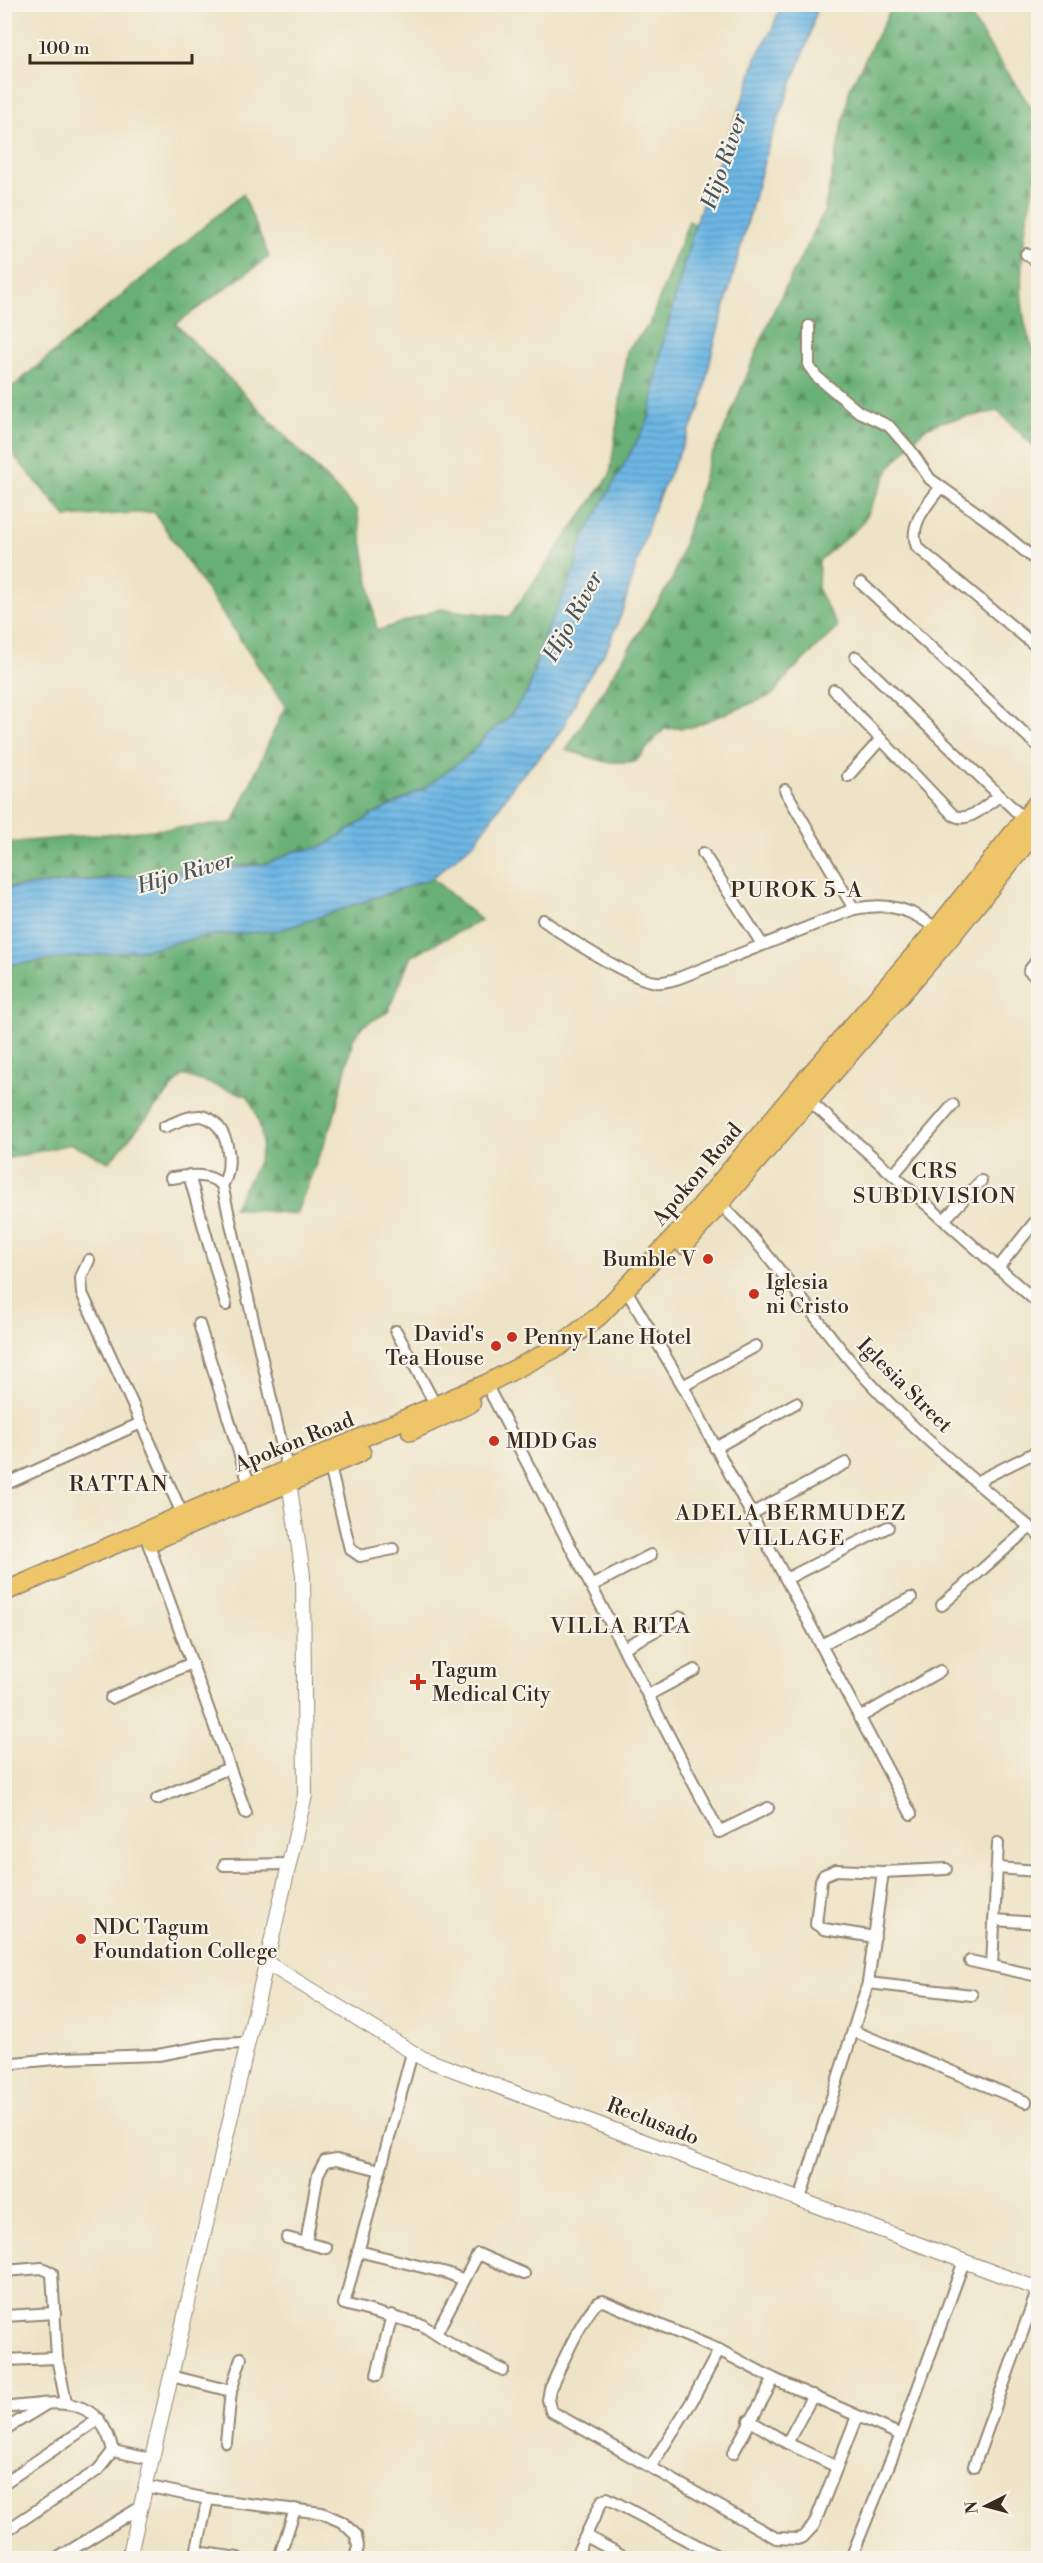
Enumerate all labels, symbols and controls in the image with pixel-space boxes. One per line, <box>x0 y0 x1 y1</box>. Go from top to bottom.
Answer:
scale bar <box>30 27 192 65</box>
text: 100 m <box>39 37 90 60</box>
water label: Hijo River <box>695 109 754 214</box>
water label: Hijo River <box>537 566 610 668</box>
water label: Hijo River <box>133 847 238 900</box>
district label: PUROK 5-A <box>730 877 864 904</box>
street label: Apokon Road <box>647 1118 748 1232</box>
district label: CRS SUBDIVISION <box>853 1158 1017 1210</box>
place label: Bumble V <box>602 1247 697 1273</box>
marker: Bumble V <box>701 1252 715 1266</box>
place label: Iglesia ni Cristo <box>766 1270 849 1320</box>
marker: Iglesia ni Cristo <box>747 1287 761 1301</box>
place label: David's Tea House <box>385 1322 484 1372</box>
place label: Penny Lane Hotel <box>524 1325 692 1351</box>
marker: Penny Lane Hotel <box>505 1330 519 1344</box>
street label: Iglesia Street <box>851 1333 958 1439</box>
marker: David's Tea House <box>489 1339 503 1353</box>
street label: Apokon Road <box>230 1407 358 1479</box>
place label: MDD Gas <box>506 1429 597 1455</box>
marker: MDD Gas <box>487 1434 501 1448</box>
district label: RATTAN <box>69 1471 169 1498</box>
district label: ADELA BERMUDEZ VILLAGE <box>674 1500 907 1552</box>
district label: VILLA RITA <box>549 1613 692 1640</box>
place label: Tagum Medical City <box>432 1658 551 1708</box>
marker: Tagum Medical City <box>409 1673 427 1691</box>
place label: NDC Tagum Foundation College <box>93 1915 278 1965</box>
marker: NDC Tagum Foundation College <box>74 1932 88 1946</box>
street label: Reclusado <box>603 2092 703 2151</box>
north arrow <box>956 2476 1016 2536</box>
text: N <box>961 2500 983 2515</box>

